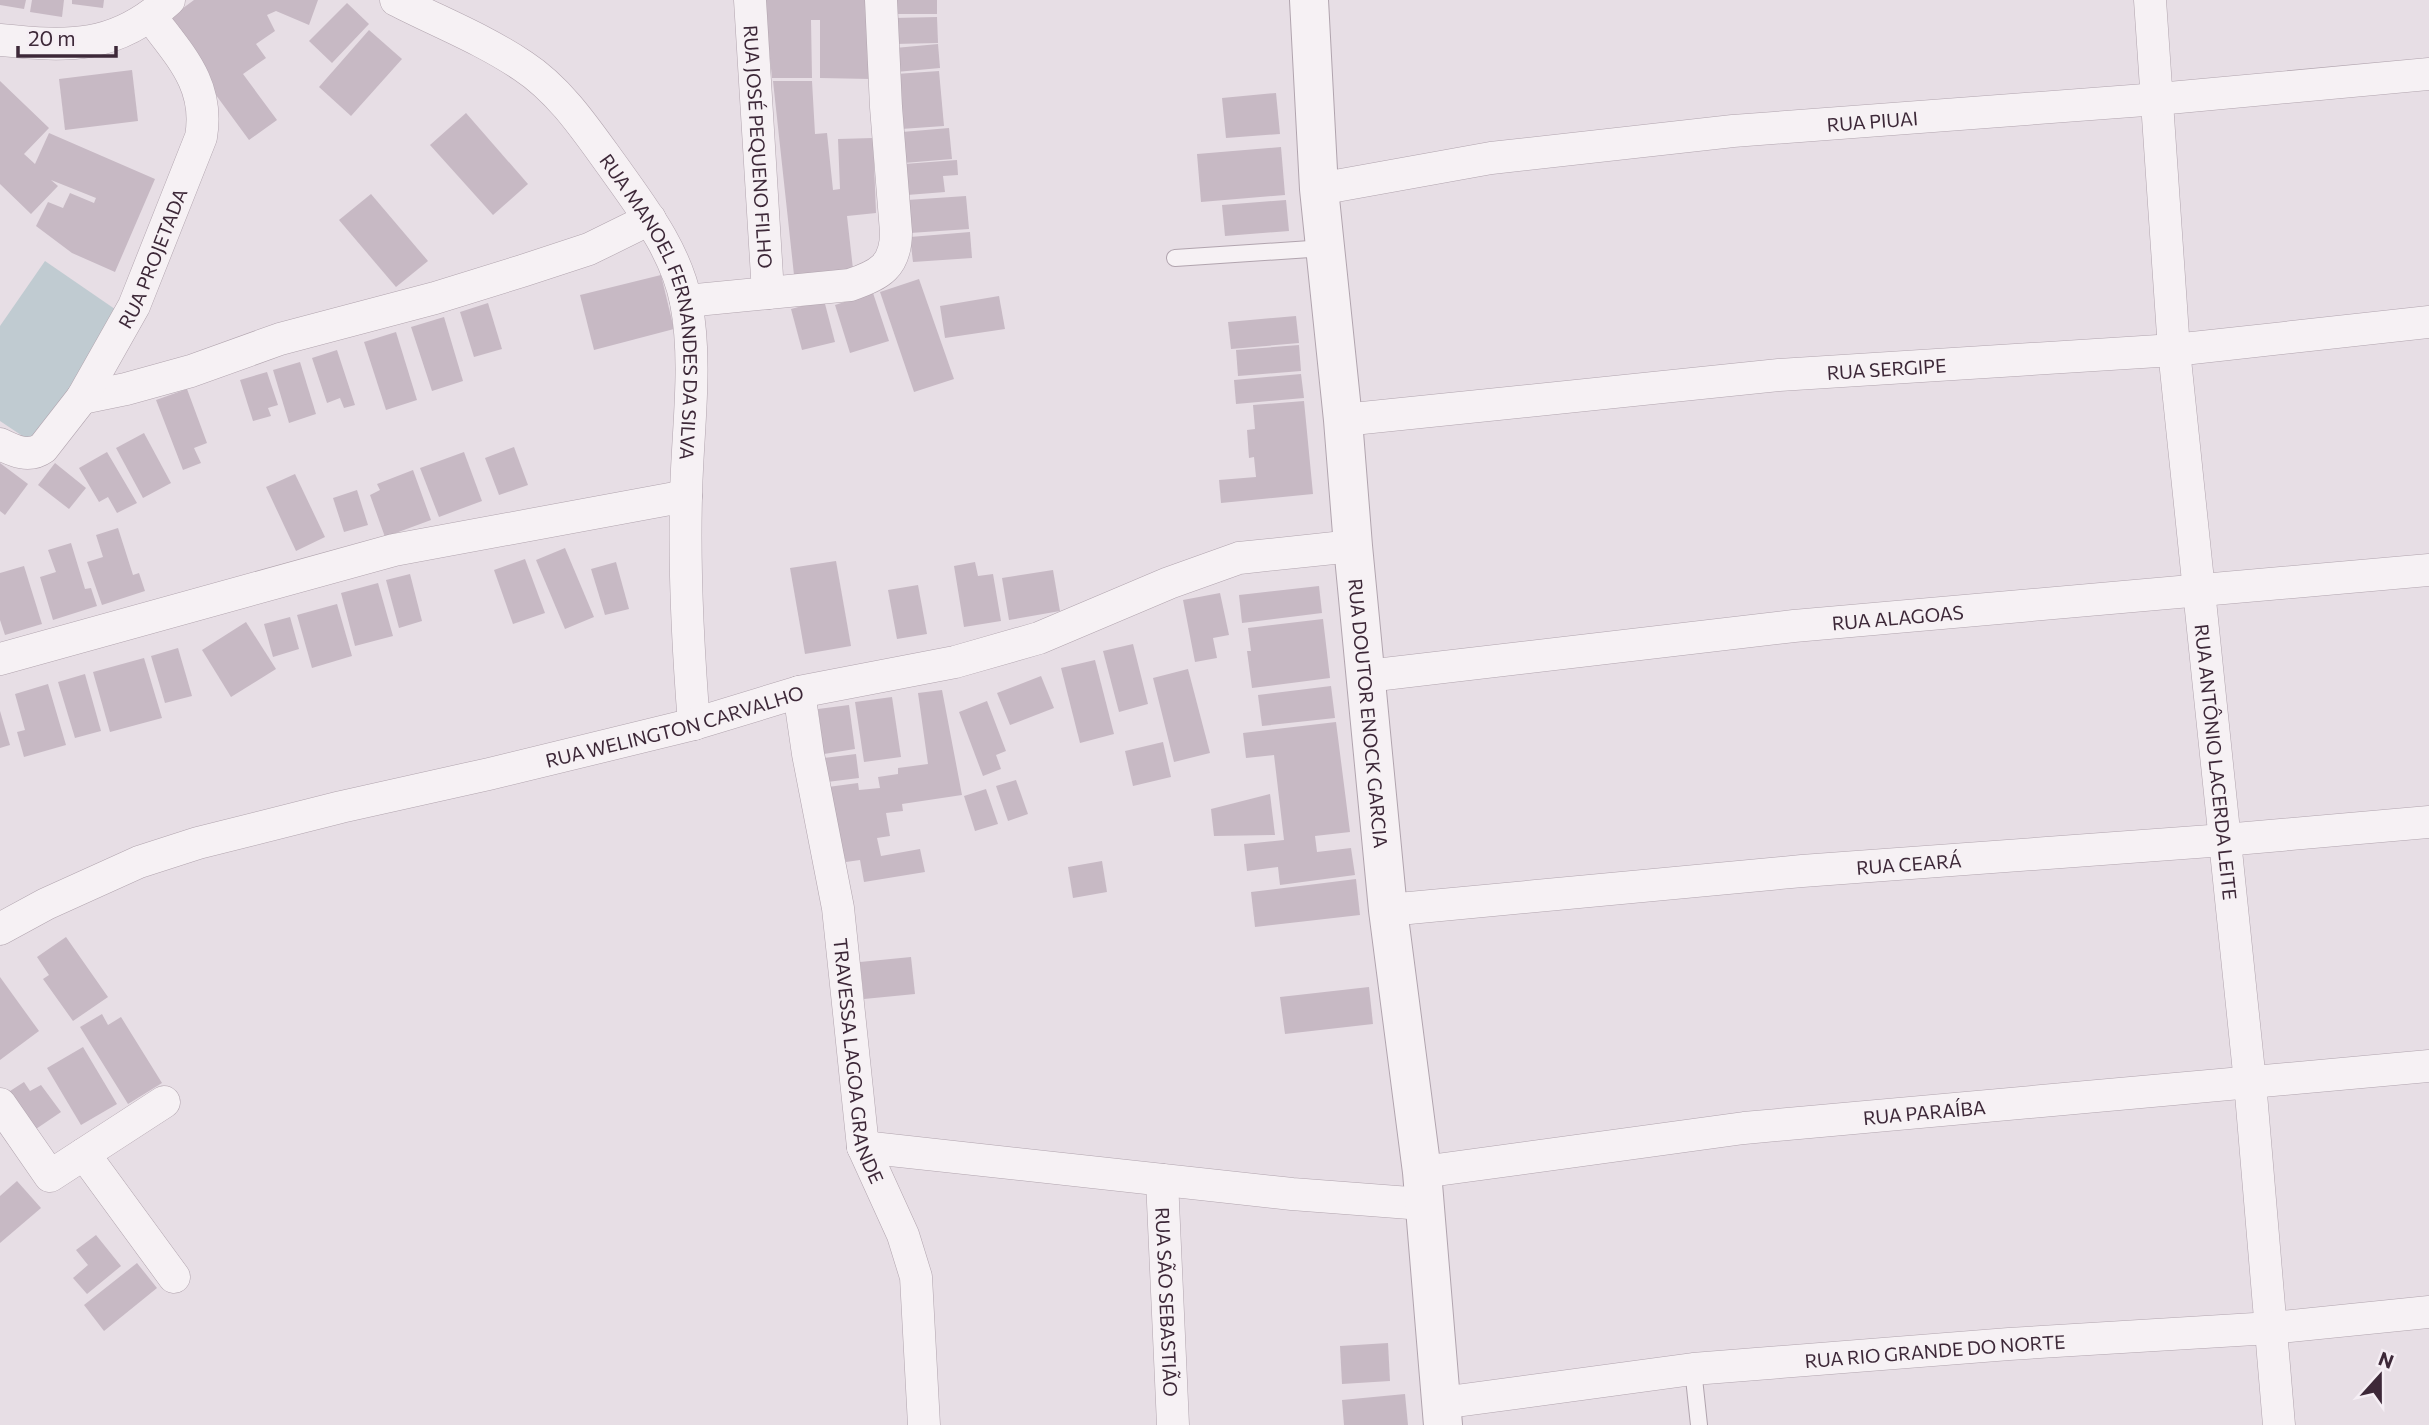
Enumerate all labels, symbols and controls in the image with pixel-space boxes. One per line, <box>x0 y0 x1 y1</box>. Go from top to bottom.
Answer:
scale bar <box>18 14 116 58</box>
street label: RUA JOSÉ PEQUENO FILHO <box>740 24 778 269</box>
text: 20 m <box>28 25 76 50</box>
street label: RUA PIUAI <box>1826 106 1919 135</box>
street label: RUA MANOEL FERNANDES DA SILVA <box>596 149 703 461</box>
street label: RUA PROJETADA <box>112 185 191 332</box>
street label: RUA SERGIPE <box>1826 353 1947 383</box>
street label: RUA DOUTOR ENOCK GARCIA <box>1345 577 1393 849</box>
street label: RUA ALAGOAS <box>1831 600 1965 634</box>
street label: RUA ANTÔNIO LACERDA LEITE <box>2191 623 2243 901</box>
street label: RUA WELINGTON CARVALHO <box>543 680 806 771</box>
street label: RUA CEARÁ <box>1855 848 1962 878</box>
street label: TRAVESSA LAGOA GRANDE <box>830 937 889 1187</box>
street label: RUA PARAÍBA <box>1862 1095 1987 1129</box>
street label: RUA SÃO SEBASTIÃO <box>1152 1207 1183 1397</box>
street label: RUA RIO GRANDE DO NORTE <box>1804 1329 2066 1372</box>
north arrow <box>2345 1341 2415 1411</box>
text: N <box>2375 1346 2397 1373</box>

